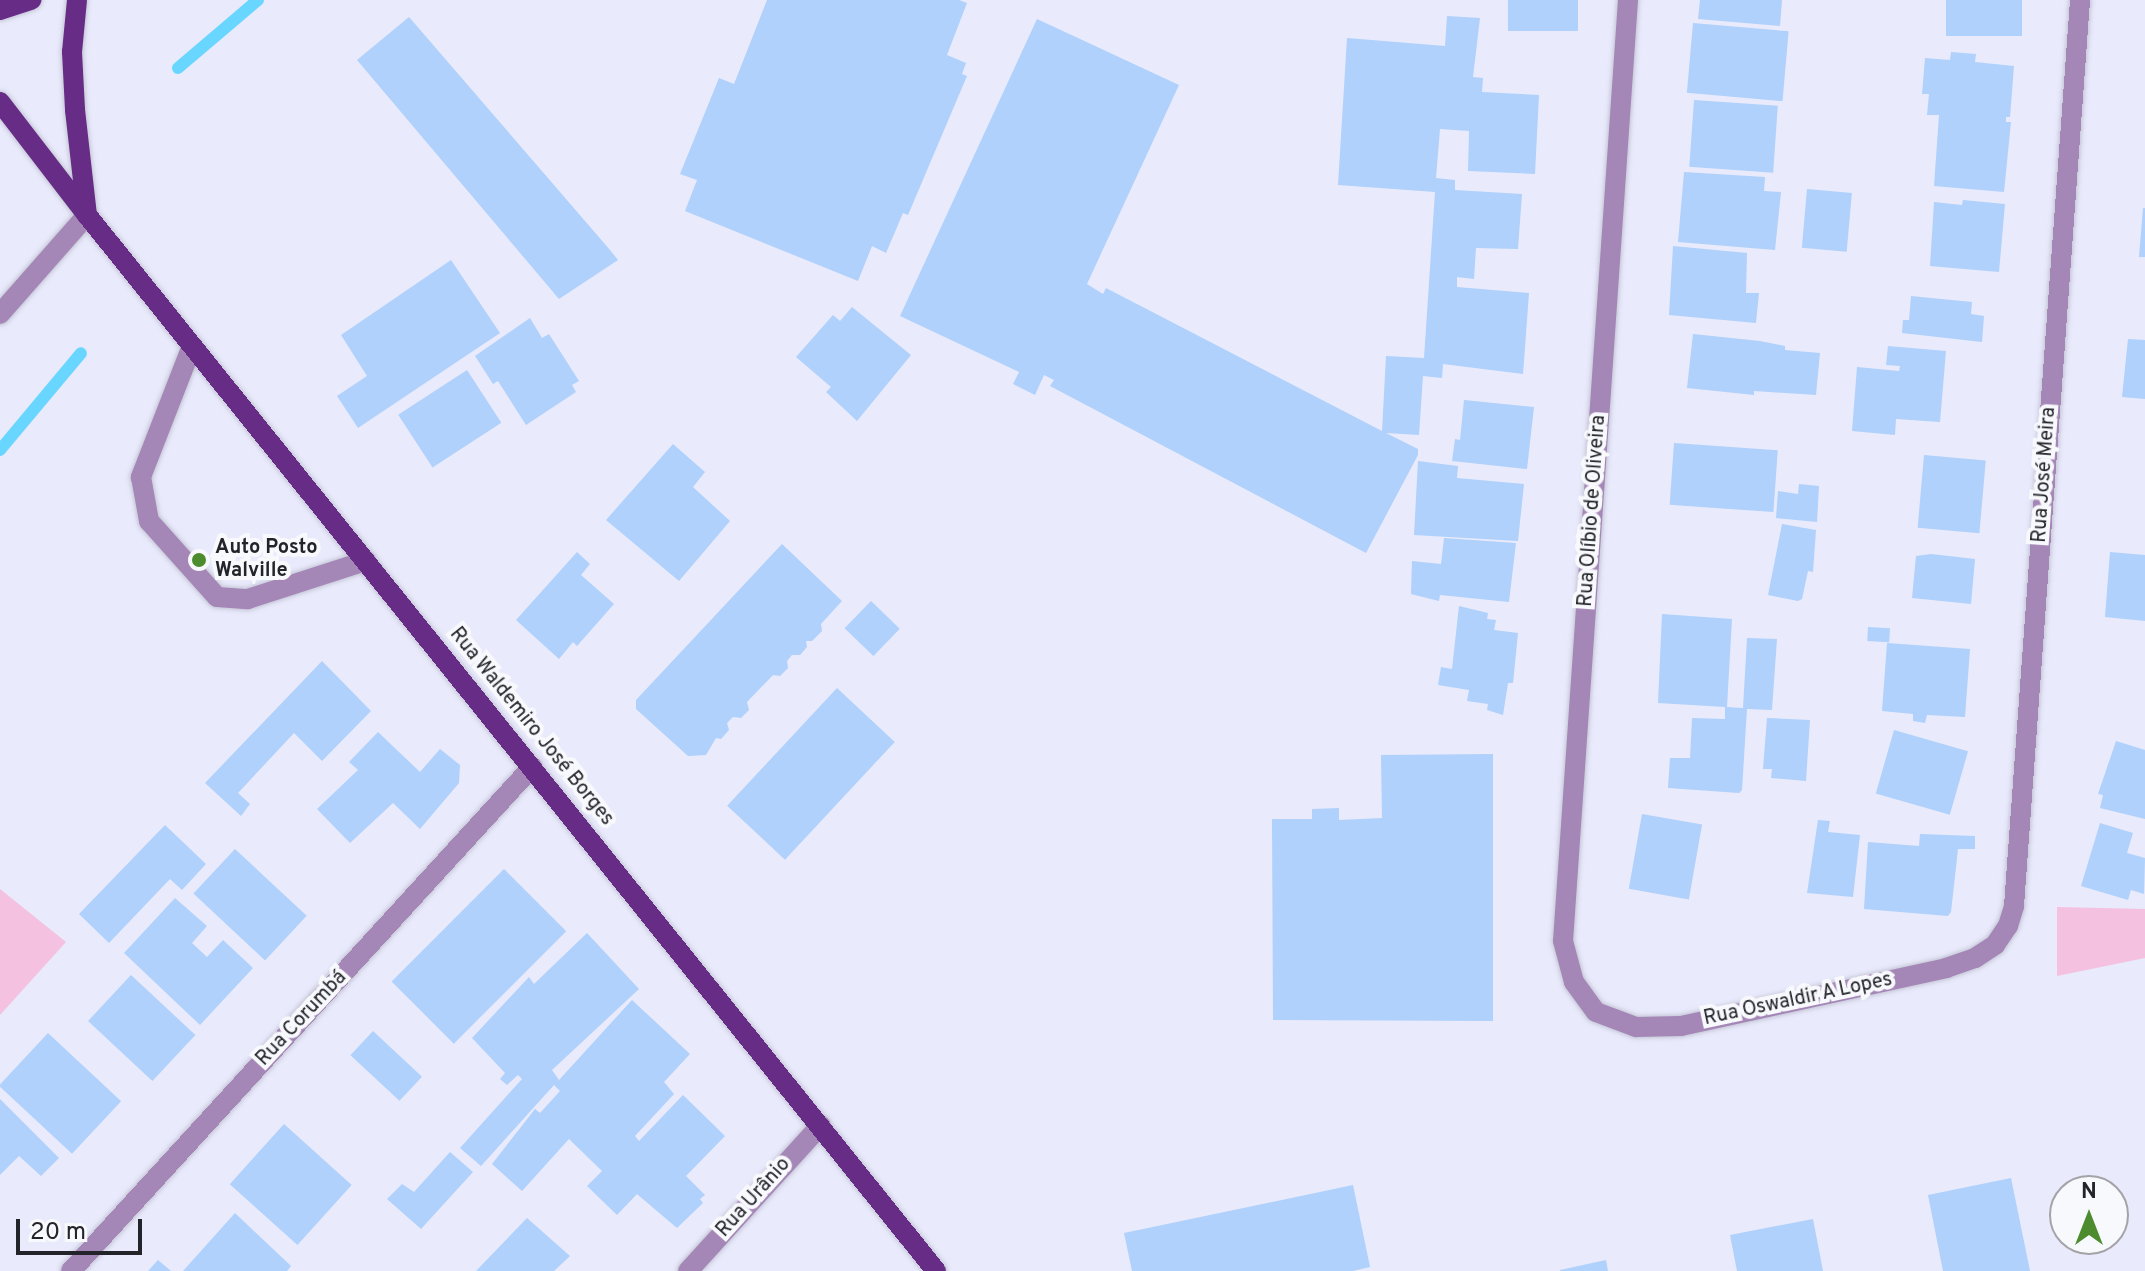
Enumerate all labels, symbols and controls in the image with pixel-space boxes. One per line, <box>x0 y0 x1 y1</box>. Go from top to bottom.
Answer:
street label: Rua José Meira <box>2028 406 2062 544</box>
street label: Rua Olíbio de Oliveira <box>1574 414 1612 608</box>
place label: Auto Posto Walville <box>215 536 318 583</box>
marker: Auto Posto Walville <box>190 551 208 569</box>
street label: Rua Waldemiro José Borges <box>444 623 618 831</box>
street label: Rua Corumbá <box>252 966 352 1072</box>
street label: Rua Oswaldir A Lopes <box>1701 968 1895 1032</box>
street label: Rua Urânio <box>712 1153 796 1243</box>
north arrow <box>2049 1175 2129 1255</box>
text: N <box>2081 1179 2097 1206</box>
scale bar <box>20 1203 146 1253</box>
text: 20 m <box>30 1218 86 1248</box>

